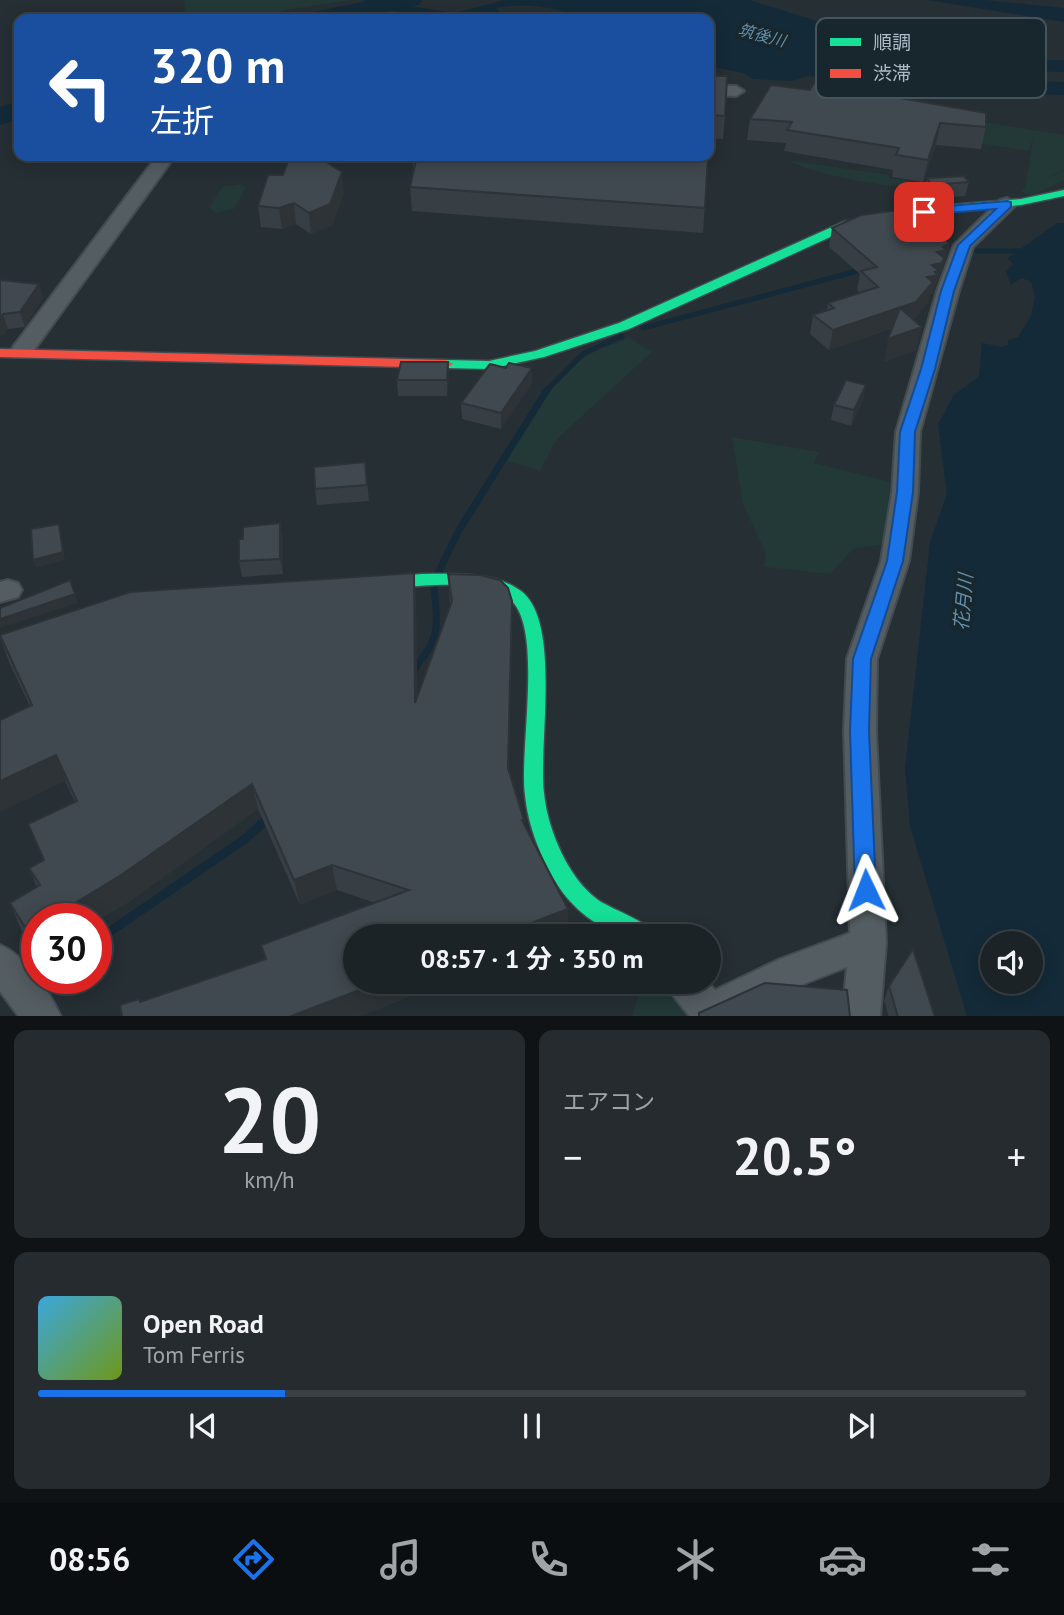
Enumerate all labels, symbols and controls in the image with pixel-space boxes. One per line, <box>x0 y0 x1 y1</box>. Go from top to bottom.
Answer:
legend <box>816 18 1046 98</box>
water label: 筑後川 <box>736 19 790 51</box>
text: 順調 <box>873 30 911 54</box>
text: 320 m <box>150 33 285 97</box>
icon: left <box>35 42 126 133</box>
text: 渋滞 <box>873 61 911 85</box>
text: 左折 <box>150 99 214 141</box>
pin <box>894 182 954 242</box>
icon: arrive <box>905 193 943 231</box>
water label: 花月川 <box>949 571 978 631</box>
position arrow <box>829 853 903 927</box>
speed limit sign: 30 <box>21 903 112 994</box>
map controls <box>980 931 1043 994</box>
button: sound <box>980 931 1043 994</box>
text: 08:57 · 1 分 · 350 m <box>420 942 644 975</box>
text: 20 <box>218 1060 321 1178</box>
text: エアコン <box>563 1087 655 1116</box>
text: 20.5° <box>733 1122 856 1189</box>
text: − <box>563 1132 582 1181</box>
text: + <box>1007 1132 1026 1181</box>
text: km/h <box>244 1165 295 1194</box>
text: Open Road <box>143 1307 264 1340</box>
text: Tom Ferris <box>143 1340 245 1369</box>
icon: previous <box>184 1407 222 1445</box>
icon: pause <box>513 1407 551 1445</box>
icon: next <box>842 1407 880 1445</box>
icon: directions <box>229 1535 278 1584</box>
icon: music <box>376 1535 425 1584</box>
icon: phone <box>524 1535 573 1584</box>
icon: climate <box>671 1535 720 1584</box>
icon: car <box>818 1535 867 1584</box>
icon: filters <box>966 1535 1015 1584</box>
text: 08:56 <box>49 1538 130 1580</box>

